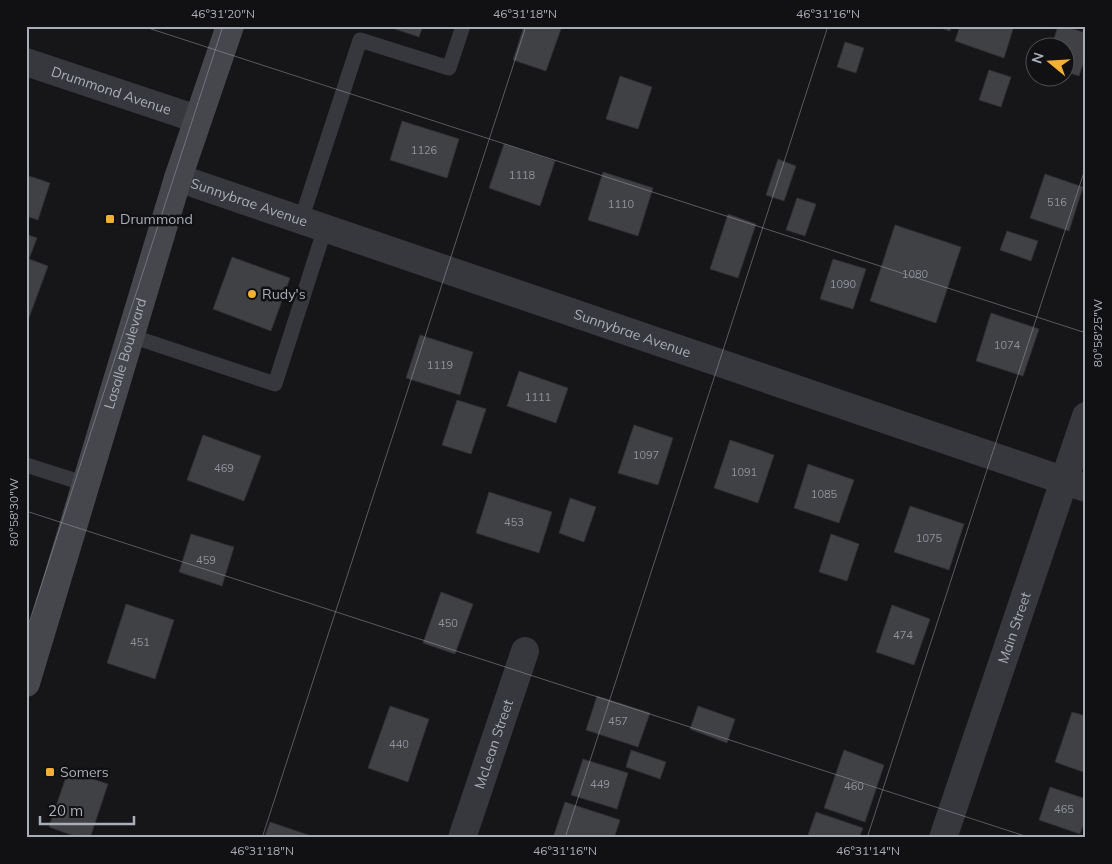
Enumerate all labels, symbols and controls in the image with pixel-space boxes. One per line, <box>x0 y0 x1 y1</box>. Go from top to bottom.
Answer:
text: 46°31'20"N <box>191 6 255 21</box>
text: 46°31'18"N <box>493 6 557 21</box>
text: 46°31'16"N <box>796 6 860 21</box>
north arrow <box>1024 38 1074 88</box>
text: N <box>1027 50 1048 66</box>
street label: Drummond Avenue <box>49 62 174 119</box>
house number: 1126 <box>411 143 438 157</box>
house number: 1118 <box>509 168 536 182</box>
street label: Sunnybrae Avenue <box>188 174 310 231</box>
house number: 516 <box>1047 195 1067 209</box>
house number: 1110 <box>608 197 635 211</box>
place label: Drummond <box>120 210 193 228</box>
marker: Drummond <box>104 213 116 225</box>
house number: 1080 <box>902 267 929 281</box>
house number: 1090 <box>830 277 857 291</box>
place label: Rudy's <box>262 285 306 303</box>
marker: Rudy's <box>246 288 258 300</box>
street label: Lasalle Boulevard <box>100 296 150 411</box>
text: 80°58'25"W <box>1090 299 1105 367</box>
street label: Sunnybrae Avenue <box>571 305 693 361</box>
house number: 1074 <box>994 338 1021 352</box>
house number: 1119 <box>427 358 453 372</box>
house number: 1111 <box>525 390 551 404</box>
house number: 1097 <box>633 448 659 462</box>
house number: 469 <box>214 461 234 475</box>
house number: 1091 <box>731 465 757 479</box>
text: 80°58'30"W <box>6 478 21 546</box>
house number: 1085 <box>811 487 838 501</box>
house number: 453 <box>504 515 524 529</box>
house number: 1075 <box>916 531 943 545</box>
house number: 459 <box>196 553 216 567</box>
street label: Main Street <box>994 590 1035 666</box>
house number: 450 <box>438 616 458 630</box>
house number: 474 <box>893 628 913 642</box>
house number: 451 <box>130 635 150 649</box>
street label: McLean Street <box>470 697 517 791</box>
house number: 457 <box>608 714 628 728</box>
house number: 440 <box>389 737 409 751</box>
place label: Somers <box>60 763 109 781</box>
marker: Somers <box>44 766 56 778</box>
house number: 449 <box>590 777 610 791</box>
house number: 460 <box>844 779 864 793</box>
scale bar <box>40 794 134 826</box>
text: 20 m <box>48 801 83 820</box>
house number: 465 <box>1054 802 1074 816</box>
text: 46°31'18"N <box>230 843 294 858</box>
text: 46°31'16"N <box>533 843 597 858</box>
text: 46°31'14"N <box>836 843 900 858</box>

